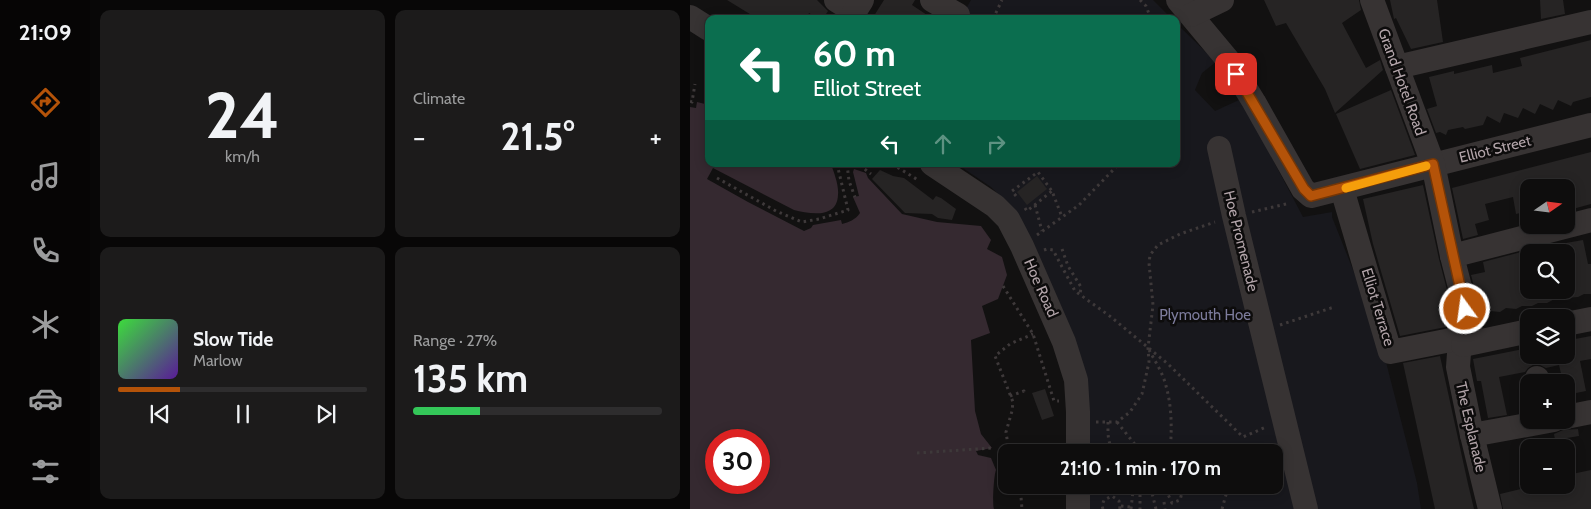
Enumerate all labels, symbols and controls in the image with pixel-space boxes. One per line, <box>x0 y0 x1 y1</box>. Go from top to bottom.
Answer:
text: 21:09 <box>19 19 71 46</box>
street label: Grand Hotel Road <box>1374 26 1430 138</box>
text: 60 m <box>813 32 896 75</box>
icon: left <box>730 35 795 100</box>
pin <box>1215 53 1257 95</box>
icon: arrive <box>1222 60 1250 88</box>
text: 24 <box>205 75 280 154</box>
text: Elliot Street <box>813 75 921 102</box>
icon: directions <box>28 85 63 120</box>
text: Climate <box>413 89 465 108</box>
text: 21.5° <box>501 113 574 160</box>
text: − <box>413 120 425 154</box>
text: + <box>650 120 662 154</box>
icon: left <box>876 130 904 158</box>
icon: ahead <box>929 130 957 158</box>
icon: right <box>982 130 1010 158</box>
street label: Elliot Street <box>1457 131 1533 167</box>
text: km/h <box>225 147 260 166</box>
icon: music <box>28 159 63 194</box>
north arrow <box>1520 179 1575 234</box>
map controls <box>1520 179 1575 494</box>
street label: Hoe Promenade <box>1220 189 1262 294</box>
icon: phone <box>28 233 63 268</box>
button: search <box>1520 244 1575 299</box>
street label: Hoe Road <box>1020 256 1062 320</box>
street label: Elliot Terrace <box>1358 266 1398 348</box>
position arrow <box>1438 282 1490 334</box>
park label: Plymouth Hoe <box>1159 306 1251 324</box>
icon: climate <box>28 307 63 342</box>
button: layers <box>1520 309 1575 364</box>
text: Slow Tide <box>193 328 273 351</box>
text: Range · 27% <box>413 331 497 350</box>
text: Marlow <box>193 351 243 370</box>
text: 135 km <box>413 355 528 402</box>
button: + <box>1520 374 1575 429</box>
street label: The Esplanade <box>1452 380 1490 474</box>
icon: car <box>28 381 63 416</box>
icon: previous <box>146 400 174 428</box>
icon: pause <box>229 400 257 428</box>
icon: next <box>312 400 340 428</box>
speed limit sign: 30 <box>705 429 770 494</box>
button: − <box>1520 439 1575 494</box>
icon: filters <box>28 454 63 489</box>
text: 21:10 · 1 min · 170 m <box>1060 457 1221 480</box>

